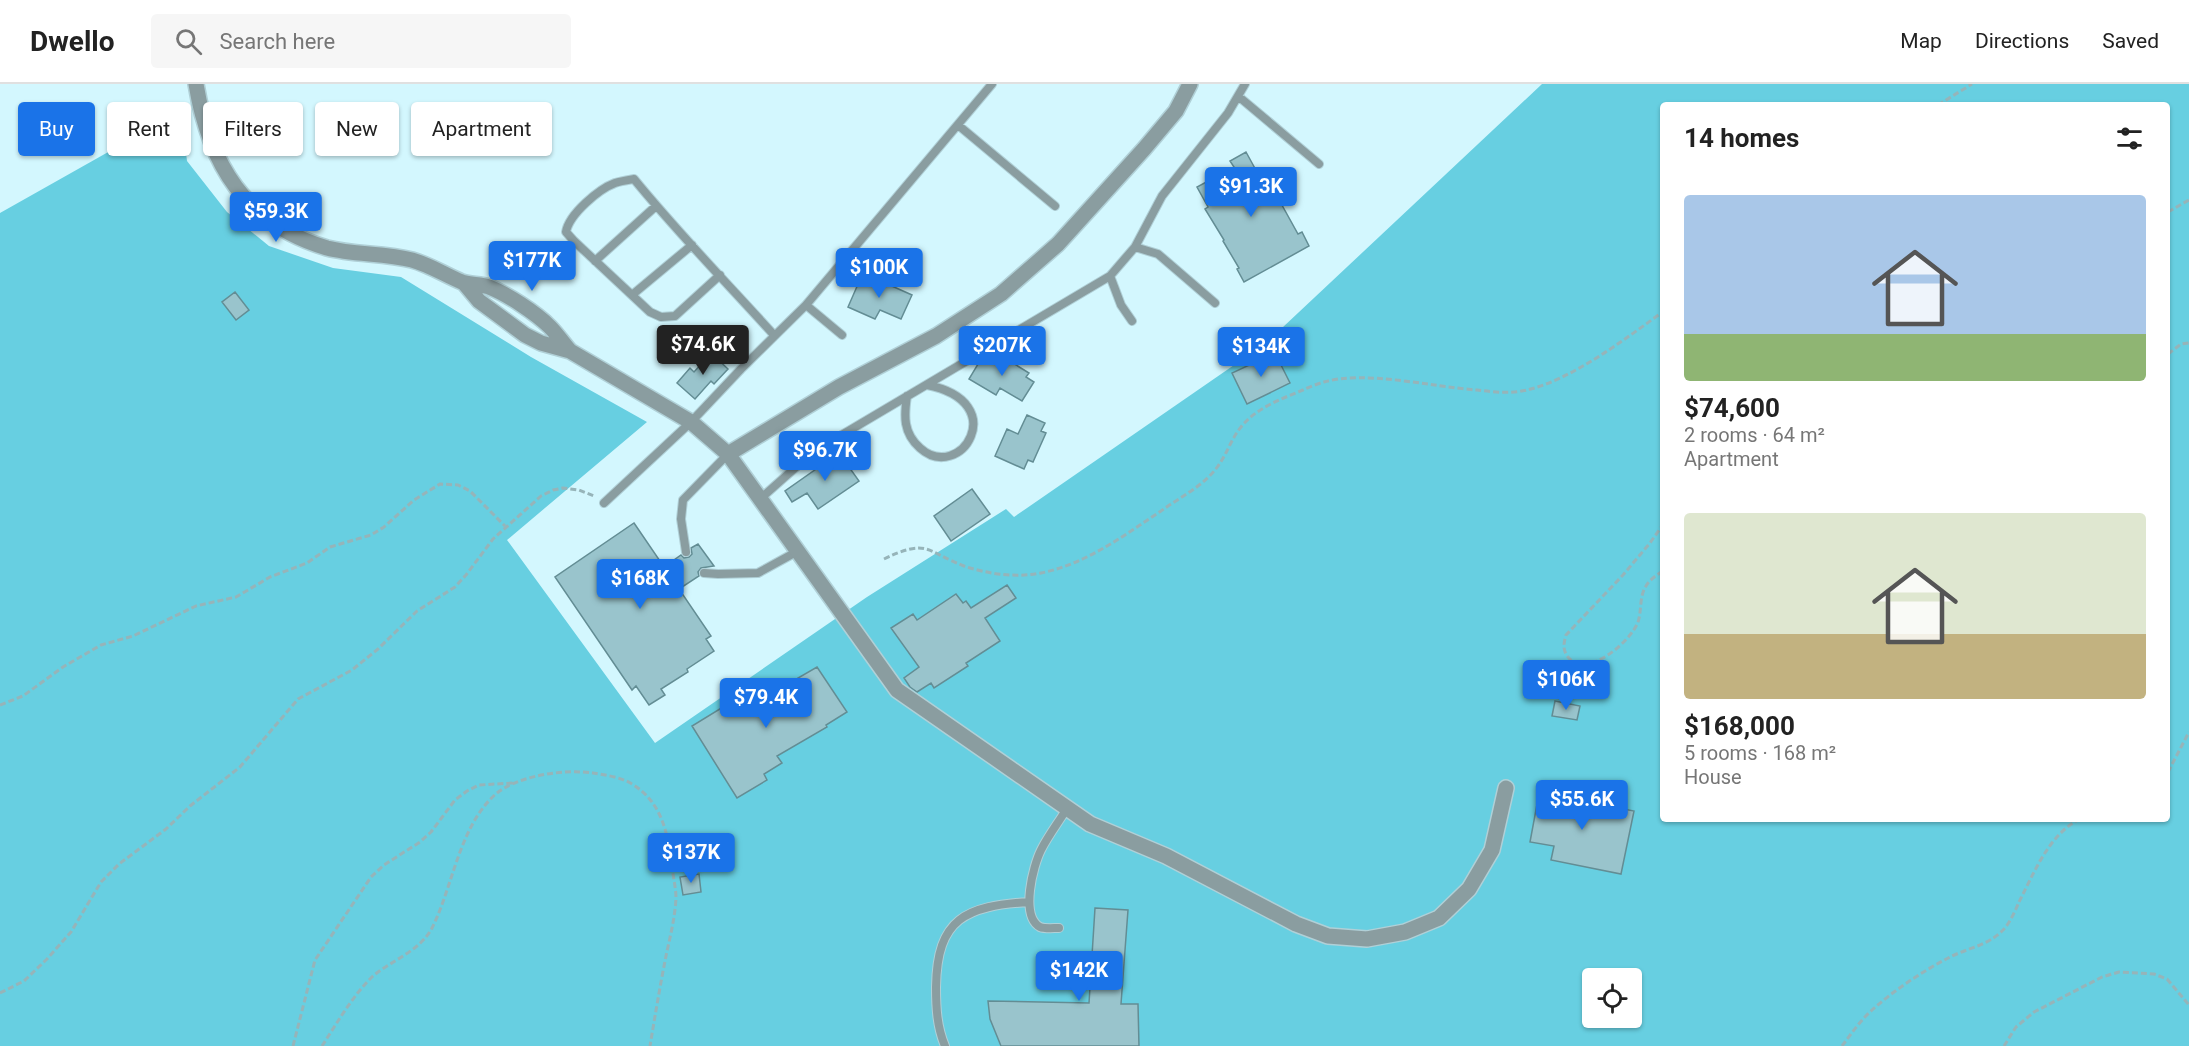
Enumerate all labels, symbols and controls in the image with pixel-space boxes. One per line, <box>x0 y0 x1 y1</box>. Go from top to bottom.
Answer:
search box <box>151 14 571 68</box>
text: Dwello <box>30 25 115 58</box>
icon: search <box>172 25 205 58</box>
text: Search here <box>220 29 335 54</box>
text: Map <box>1900 29 1942 53</box>
text: Directions <box>1975 29 2069 53</box>
text: Saved <box>2102 29 2159 53</box>
chip: Buy <box>18 102 95 156</box>
chip: Rent <box>107 102 191 156</box>
chip: Filters <box>203 102 303 156</box>
chip: New <box>315 102 399 156</box>
chip: Apartment <box>411 102 552 156</box>
icon: filters <box>2113 122 2146 155</box>
text: 14 homes <box>1684 123 1799 153</box>
pin: $91.3K <box>1202 167 1300 218</box>
text: $91.3K <box>1219 174 1283 198</box>
pin: $59.3K <box>227 192 325 243</box>
text: $59.3K <box>244 199 308 223</box>
icon: home <box>1861 234 1969 342</box>
pin: $177K <box>490 241 574 292</box>
text: $177K <box>503 248 561 272</box>
pin: $100K <box>837 248 921 299</box>
text: $100K <box>850 255 908 279</box>
pin: $74.6K <box>654 325 752 376</box>
pin: $207K <box>960 326 1044 377</box>
pin: $134K <box>1219 327 1303 378</box>
text: $74.6K <box>671 332 735 356</box>
text: $207K <box>973 333 1031 357</box>
text: $134K <box>1232 334 1290 358</box>
text: $74,600 <box>1684 393 1780 423</box>
text: 2 rooms · 64 m² <box>1684 423 1825 447</box>
pin: $96.7K <box>776 431 874 482</box>
text: $96.7K <box>793 438 857 462</box>
text: Apartment <box>1684 447 1779 471</box>
icon: home <box>1861 552 1969 660</box>
pin: $168K <box>598 559 682 610</box>
text: $168K <box>611 566 669 590</box>
pin: $106K <box>1524 660 1608 711</box>
text: $106K <box>1537 667 1595 691</box>
pin: $79.4K <box>717 678 815 729</box>
text: $79.4K <box>734 685 798 709</box>
text: $168,000 <box>1684 711 1795 741</box>
text: 5 rooms · 168 m² <box>1684 741 1836 765</box>
text: House <box>1684 765 1742 789</box>
pin: $55.6K <box>1533 780 1631 831</box>
text: $55.6K <box>1550 787 1614 811</box>
pin: $137K <box>649 833 733 884</box>
text: $137K <box>662 840 720 864</box>
pin: $142K <box>1037 951 1121 1002</box>
text: $142K <box>1050 958 1108 982</box>
map controls <box>1582 968 1642 1028</box>
button: locate <box>1582 968 1642 1028</box>

